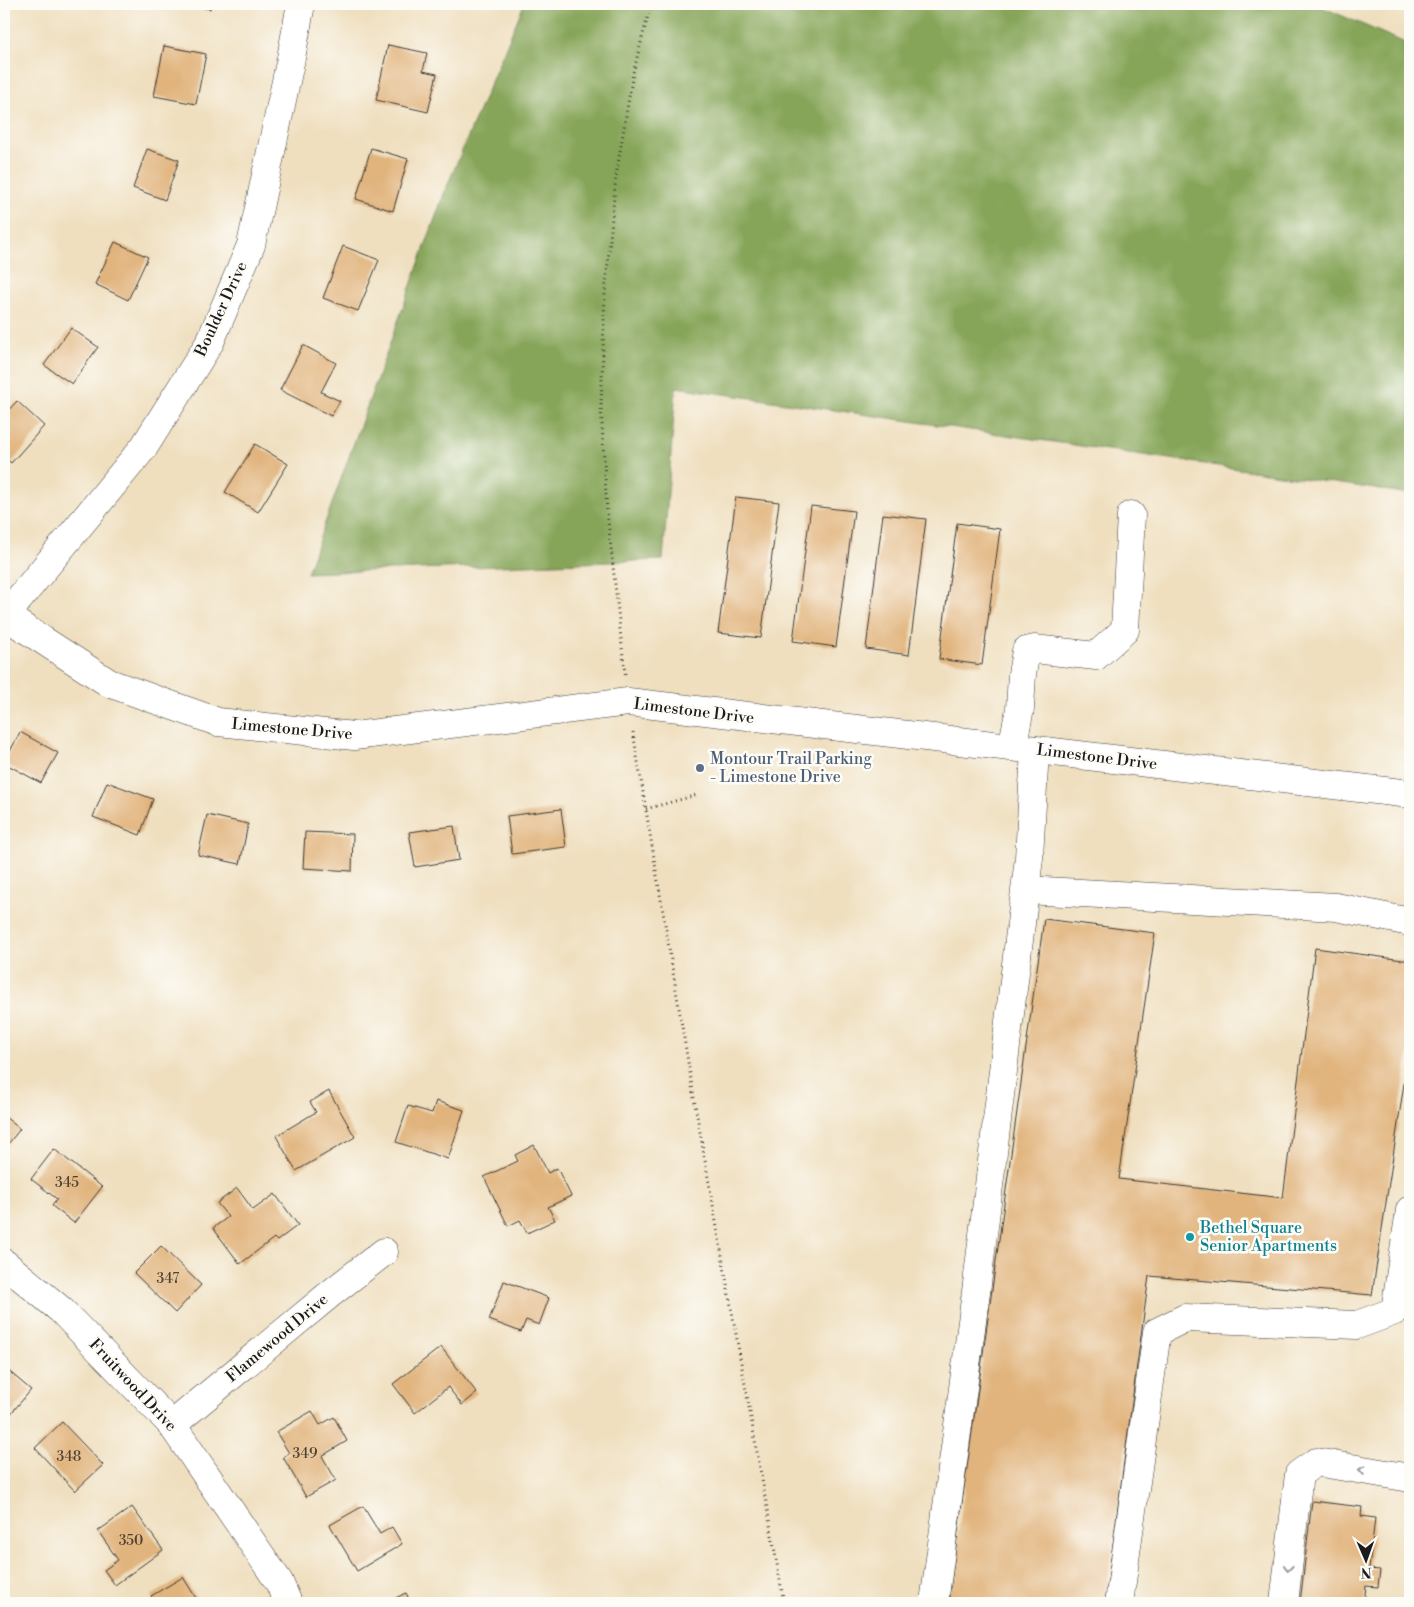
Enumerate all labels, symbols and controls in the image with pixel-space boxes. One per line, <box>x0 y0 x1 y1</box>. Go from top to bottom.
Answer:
street label: Boulder Drive <box>190 258 252 360</box>
street label: Limestone Drive <box>633 694 755 728</box>
street label: Limestone Drive <box>231 714 353 744</box>
street label: Limestone Drive <box>1036 740 1158 774</box>
place label: Montour Trail Parking - Limestone Drive <box>710 749 872 787</box>
marker: Montour Trail Parking - Limestone Drive <box>694 762 706 774</box>
house number: 345 <box>55 1174 79 1192</box>
place label: Bethel Square Senior Apartments <box>1199 1218 1337 1256</box>
marker: Bethel Square Senior Apartments <box>1184 1231 1196 1243</box>
house number: 347 <box>157 1270 179 1288</box>
street label: Flamewood Drive <box>222 1289 332 1387</box>
street label: Fruitwood Drive <box>85 1334 181 1436</box>
house number: 349 <box>293 1445 317 1463</box>
house number: 348 <box>57 1448 81 1466</box>
one-way arrow <box>1358 1465 1367 1475</box>
house number: 350 <box>119 1532 143 1550</box>
north arrow <box>1342 1534 1392 1584</box>
text: N <box>1361 1563 1372 1581</box>
one-way arrow <box>1283 1565 1294 1573</box>

